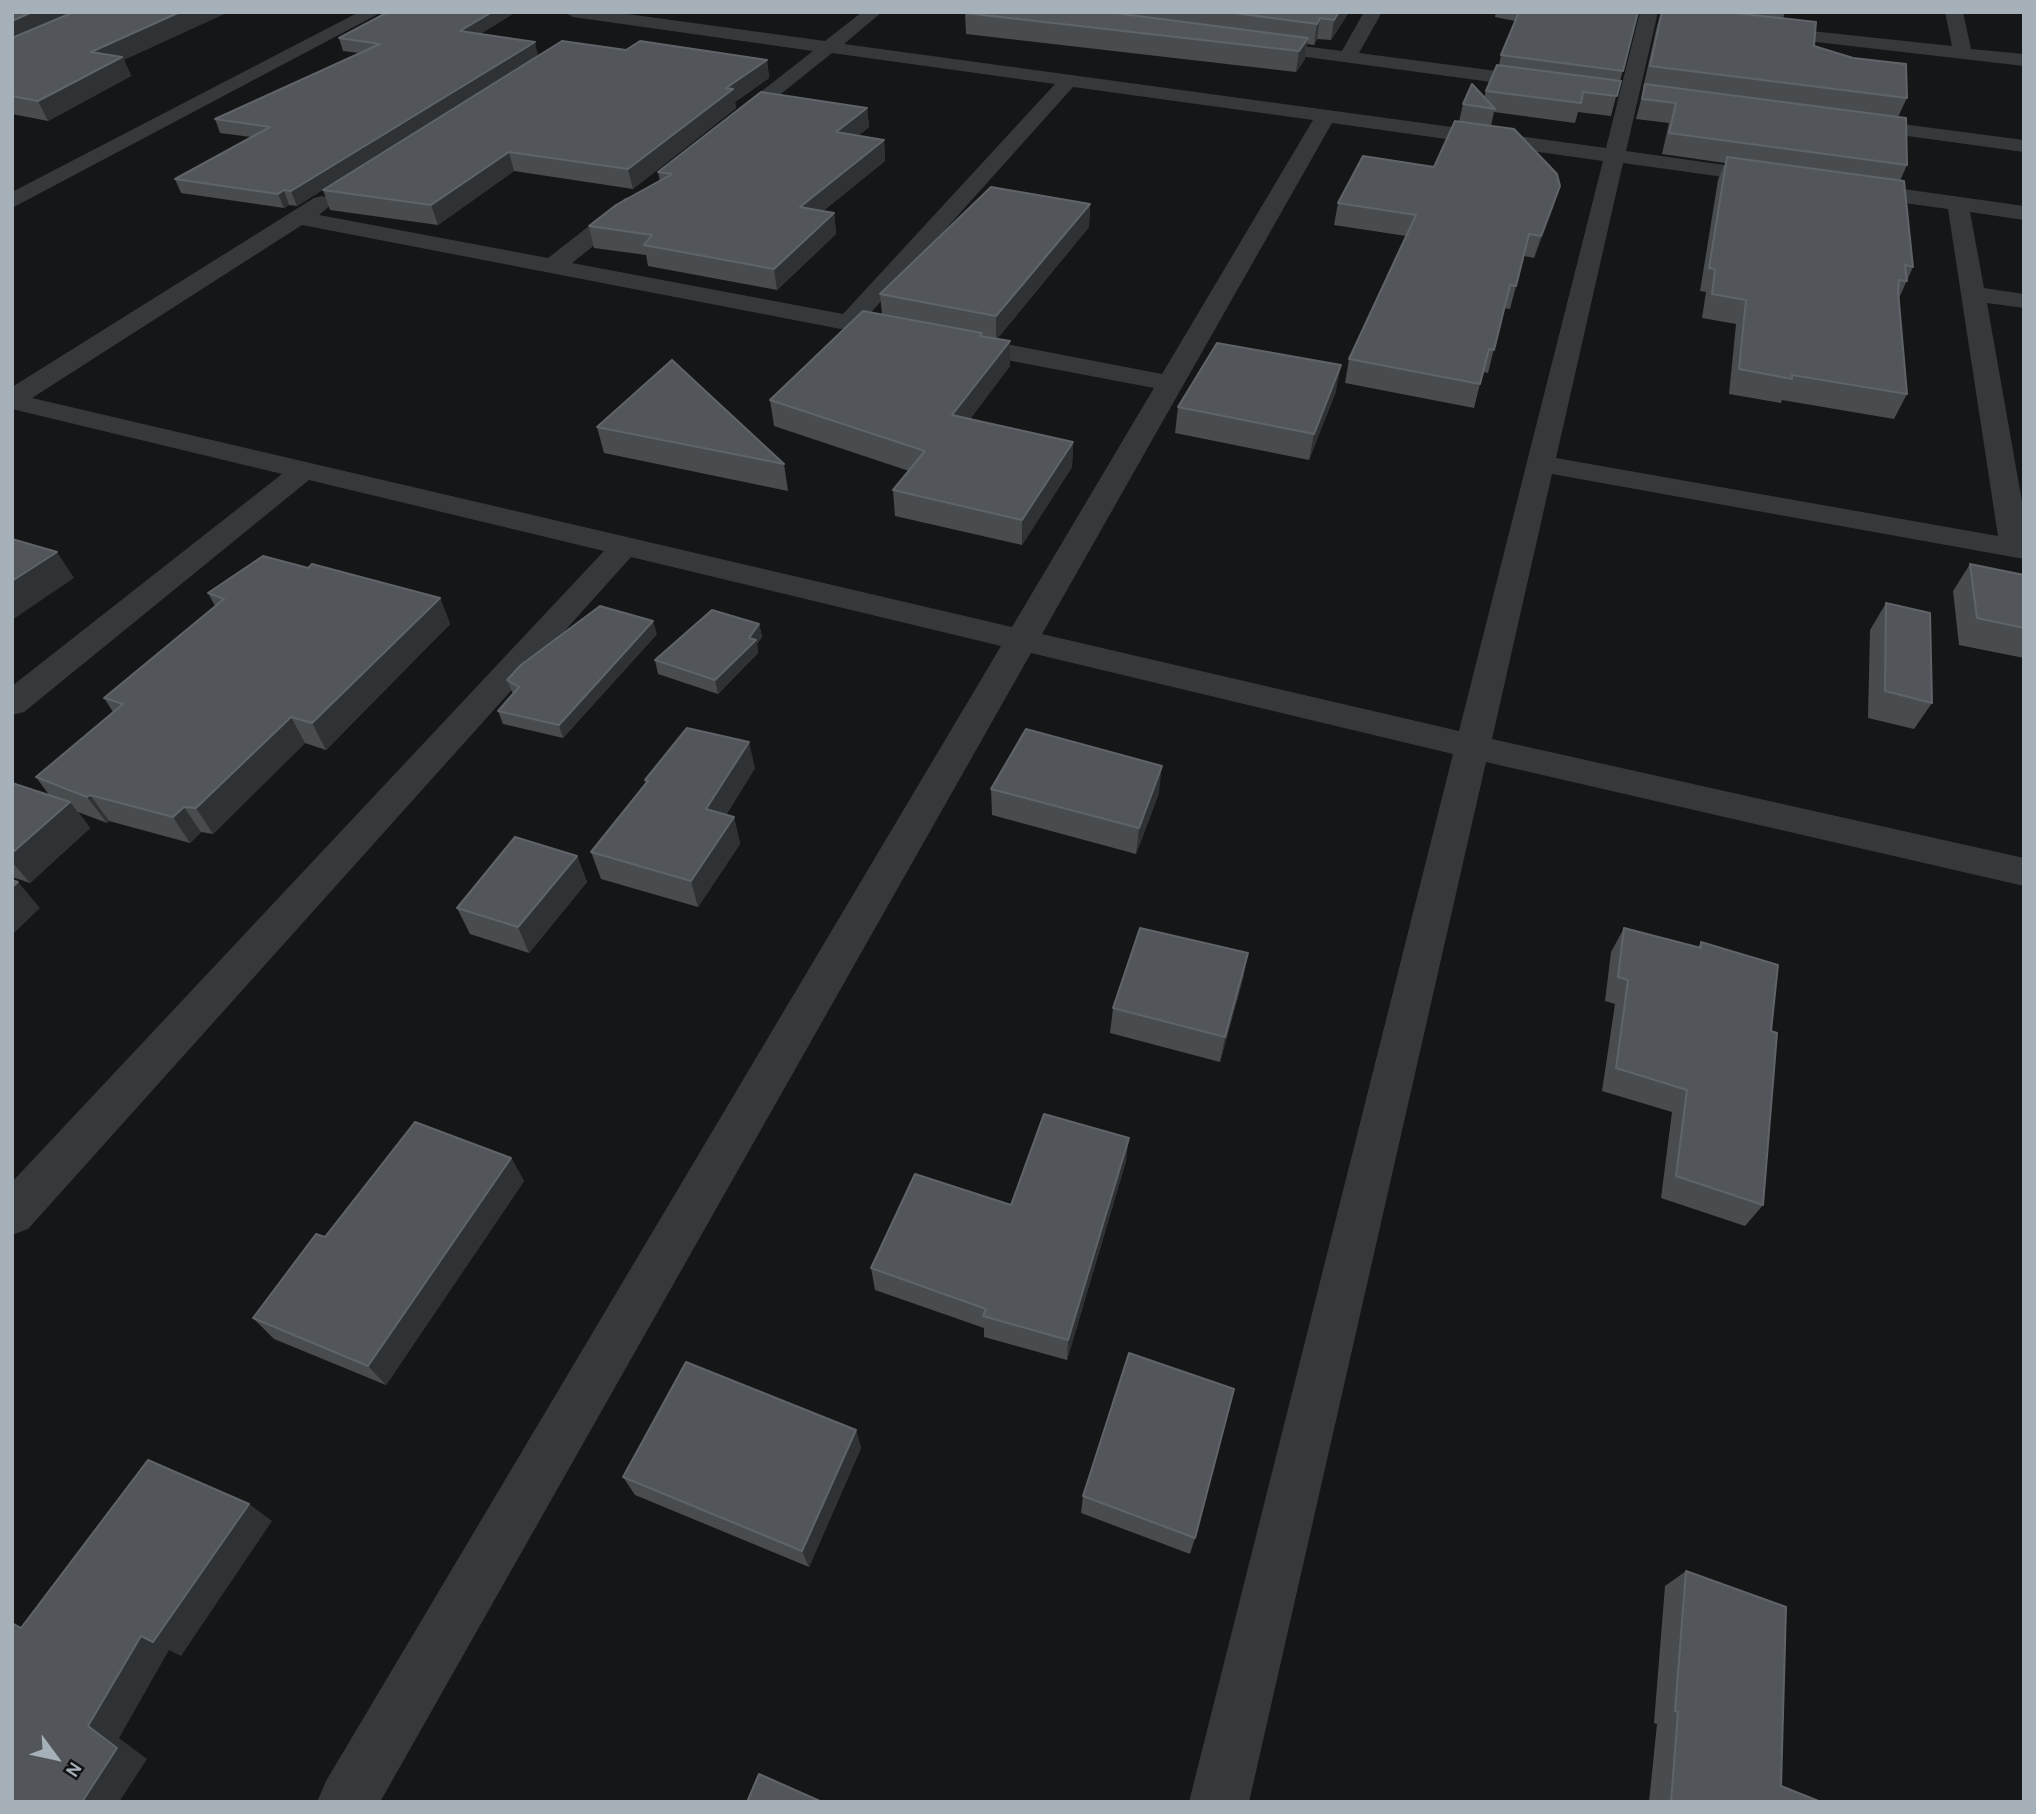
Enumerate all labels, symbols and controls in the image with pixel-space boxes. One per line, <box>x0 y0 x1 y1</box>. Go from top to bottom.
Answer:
north arrow <box>21 1723 91 1793</box>
text: N <box>61 1758 87 1781</box>

